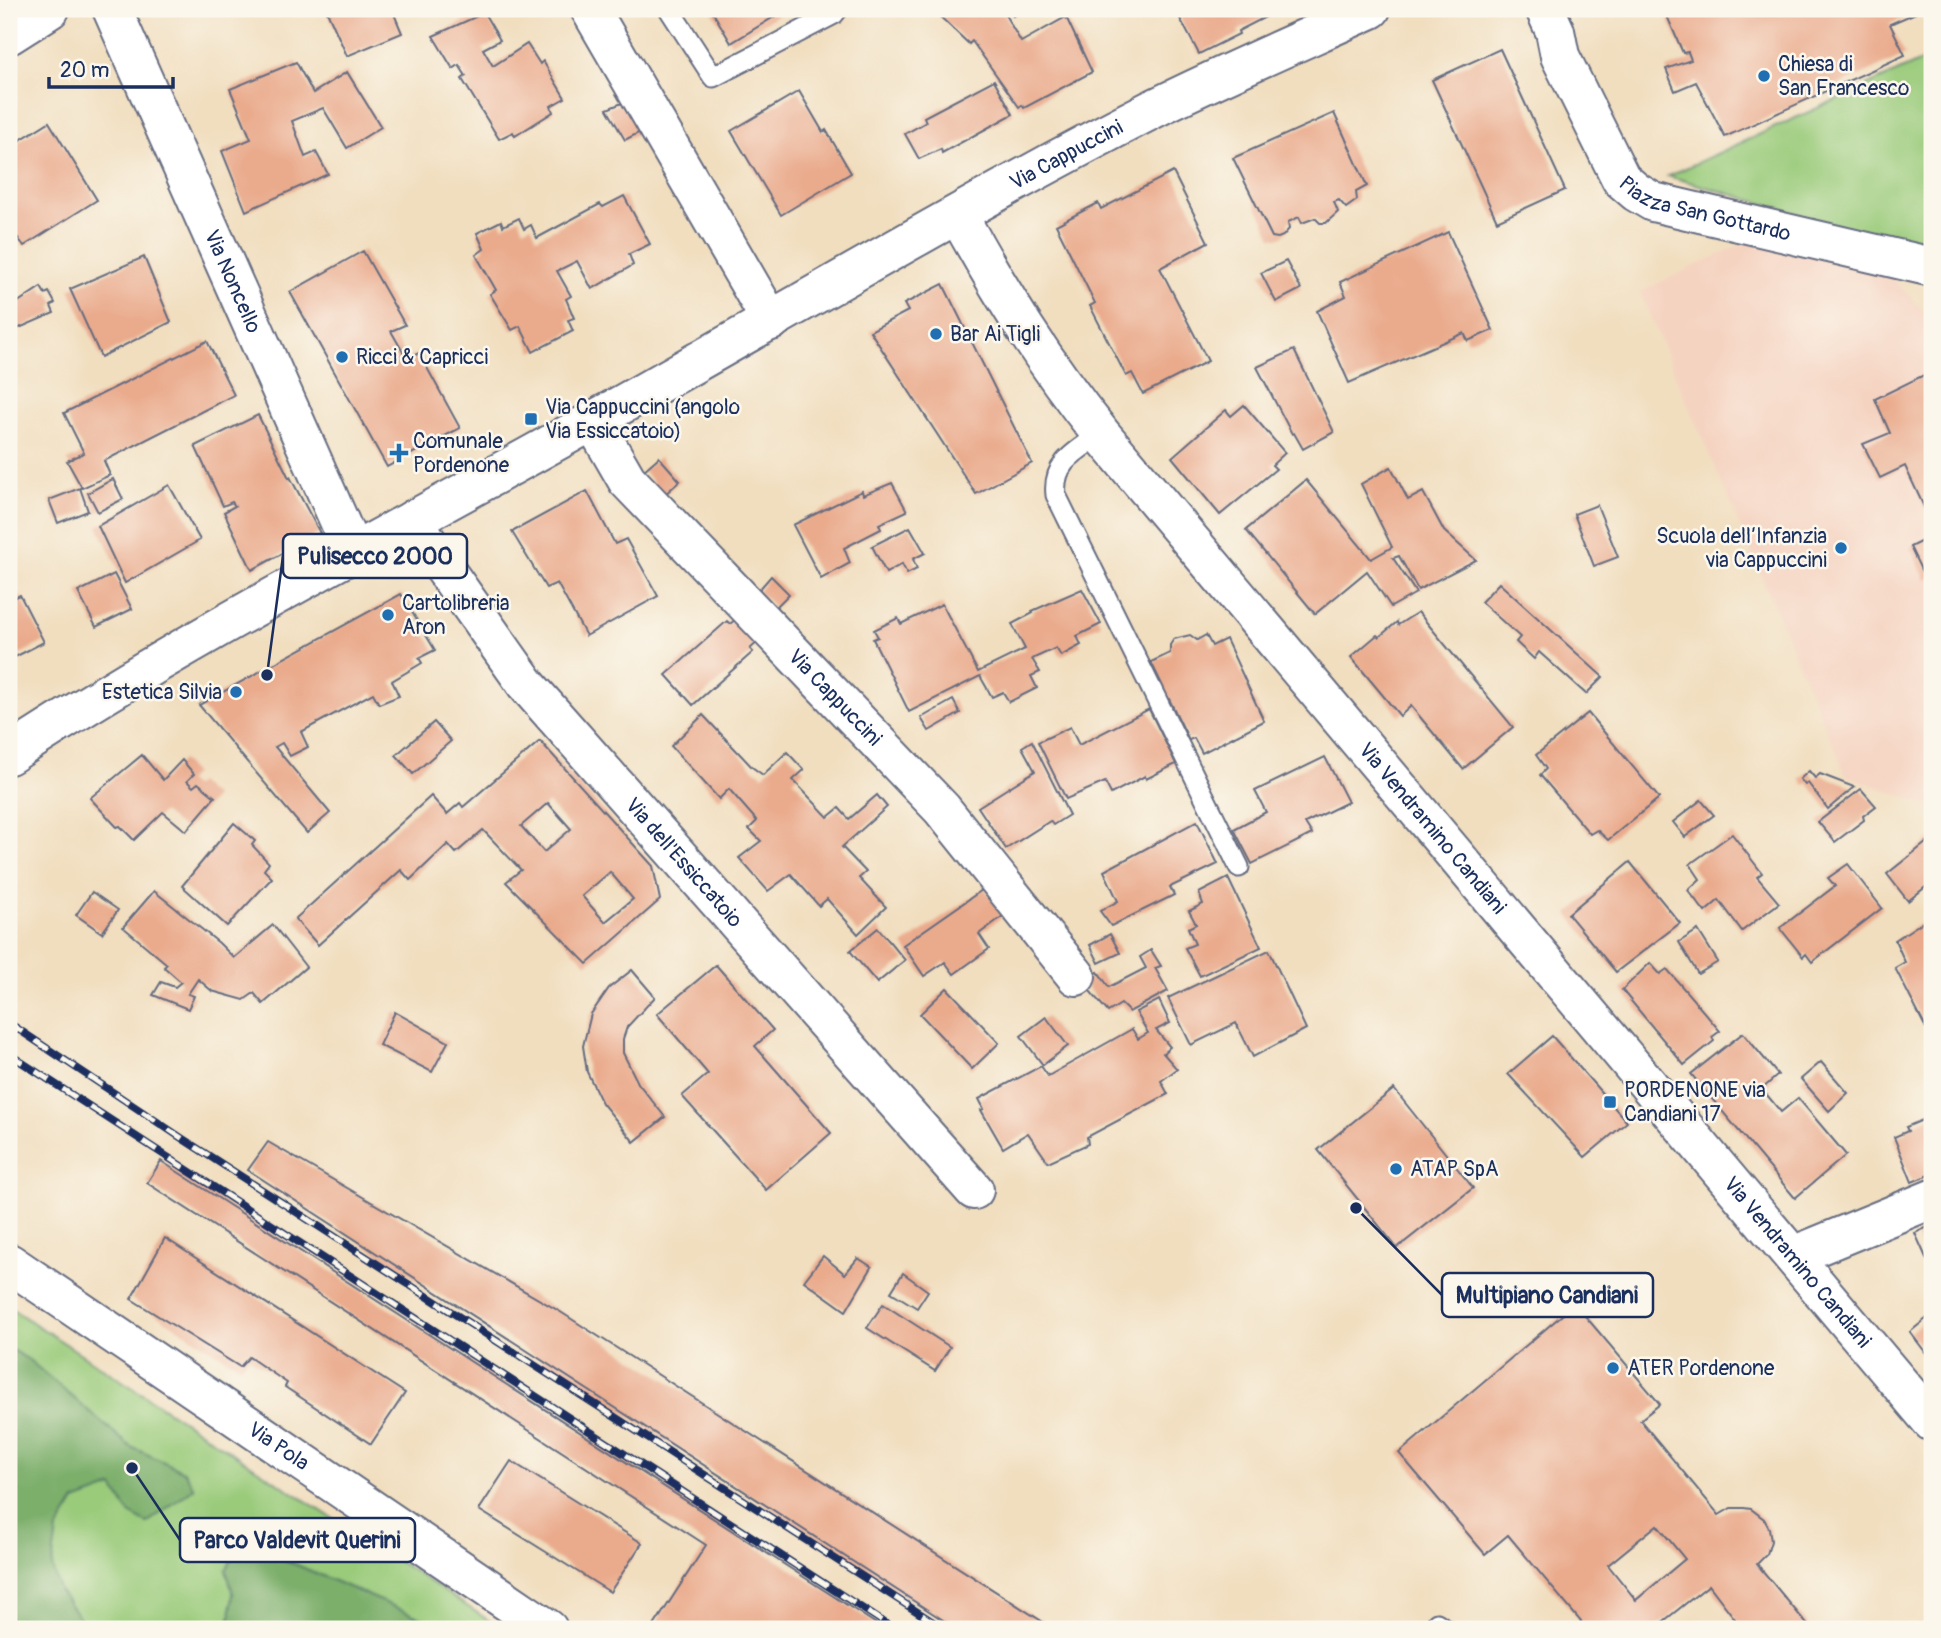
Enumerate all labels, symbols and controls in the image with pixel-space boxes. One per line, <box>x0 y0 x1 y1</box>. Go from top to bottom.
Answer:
scale bar <box>49 46 173 90</box>
place label: Chiesa di San Francesco <box>1778 51 1909 102</box>
text: 20 m <box>60 57 109 84</box>
marker: Chiesa di San Francesco <box>1756 68 1772 84</box>
street label: Via Cappuccini <box>1005 113 1128 196</box>
street label: Piazza San Gottardo <box>1613 170 1794 247</box>
street label: Via Noncello <box>198 226 268 337</box>
place label: Bar Ai Tigli <box>950 321 1041 348</box>
marker: Bar Ai Tigli <box>928 326 944 342</box>
place label: Ricci & Capricci <box>356 344 488 371</box>
marker: Ricci & Capricci <box>334 349 350 365</box>
place label: Via Cappuccini (angolo Via Essiccatoio) <box>545 394 740 445</box>
marker: Via Cappuccini (angolo Via Essiccatoio) <box>523 411 539 427</box>
place label: Comunale Pordenone <box>413 428 510 479</box>
marker: Comunale Pordenone <box>391 445 407 461</box>
place label: Scuola dell’Infanzia via Cappuccini <box>1656 523 1827 574</box>
callout: Pulisecco 2000 <box>283 534 467 578</box>
marker: Scuola dell’Infanzia via Cappuccini <box>1833 540 1849 556</box>
text: Pulisecco 2000 <box>297 542 453 571</box>
place label: Cartolibreria Aron <box>402 590 509 641</box>
marker: Cartolibreria Aron <box>380 607 396 623</box>
street label: Via Cappuccini <box>782 643 888 752</box>
place label: Estetica Silvia <box>102 679 222 706</box>
marker: Estetica Silvia <box>228 684 244 700</box>
street label: Via Vendramino Candiani <box>1353 737 1513 920</box>
street label: Via dell'Essiccatoio <box>619 792 749 933</box>
place label: PORDENONE via Candiani 17 <box>1624 1077 1766 1128</box>
marker: PORDENONE via Candiani 17 <box>1602 1094 1618 1110</box>
place label: ATAP SpA <box>1410 1156 1499 1183</box>
marker: ATAP SpA <box>1388 1161 1404 1177</box>
street label: Via Vendramino Candiani <box>1718 1171 1877 1354</box>
callout: Multipiano Candiani <box>1442 1273 1653 1317</box>
text: Multipiano Candiani <box>1456 1281 1638 1310</box>
place label: ATER Pordenone <box>1627 1355 1775 1382</box>
marker: ATER Pordenone <box>1605 1360 1621 1376</box>
street label: Via Pola <box>243 1416 315 1476</box>
callout: Parco Valdevit Querini <box>180 1518 415 1562</box>
text: Parco Valdevit Querini <box>193 1526 401 1555</box>

